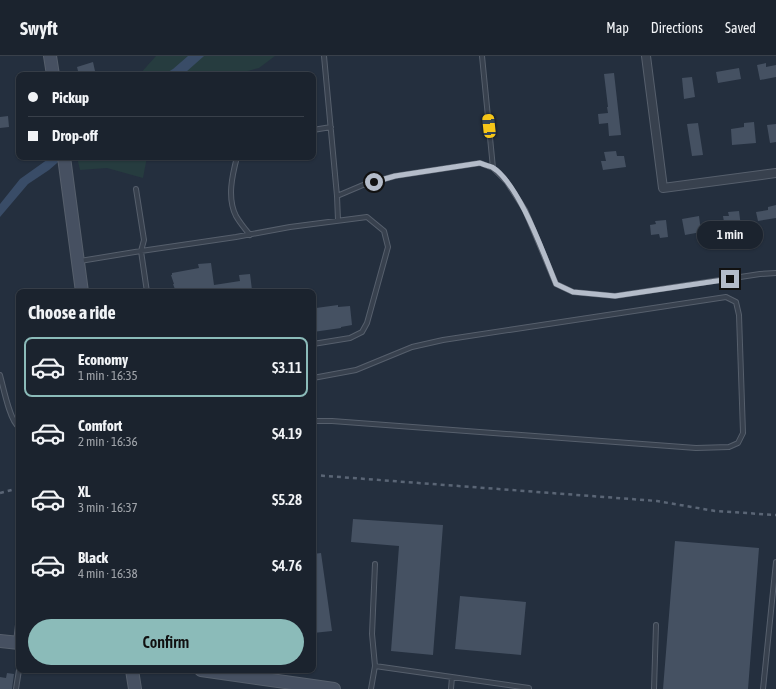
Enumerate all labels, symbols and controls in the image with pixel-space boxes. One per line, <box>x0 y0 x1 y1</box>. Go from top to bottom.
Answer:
text: Swyft <box>20 17 58 39</box>
text: Map <box>606 20 629 36</box>
text: Directions <box>651 20 703 36</box>
text: Saved <box>725 20 756 36</box>
text: Pickup <box>52 89 89 106</box>
car <box>482 113 496 139</box>
text: Drop-off <box>52 127 98 144</box>
route start <box>365 173 383 191</box>
callout: 1 min <box>697 221 763 249</box>
text: 1 min <box>717 227 743 242</box>
route end <box>721 270 739 288</box>
text: Choose a ride <box>28 302 116 323</box>
icon: car <box>30 349 66 385</box>
text: Economy <box>78 351 128 368</box>
text: $3.11 <box>272 359 302 376</box>
text: 1 min · 16:35 <box>78 368 138 383</box>
icon: car <box>30 415 66 451</box>
text: Comfort <box>78 417 122 434</box>
text: $4.19 <box>272 425 302 442</box>
text: 2 min · 16:36 <box>78 434 138 449</box>
icon: car <box>30 481 66 517</box>
text: XL <box>78 483 91 500</box>
text: $5.28 <box>272 491 302 508</box>
text: 3 min · 16:37 <box>78 500 138 515</box>
icon: car <box>30 547 66 583</box>
text: Black <box>78 549 108 566</box>
text: $4.76 <box>272 557 302 574</box>
text: 4 min · 16:38 <box>78 566 138 581</box>
button: Confirm <box>28 619 304 665</box>

